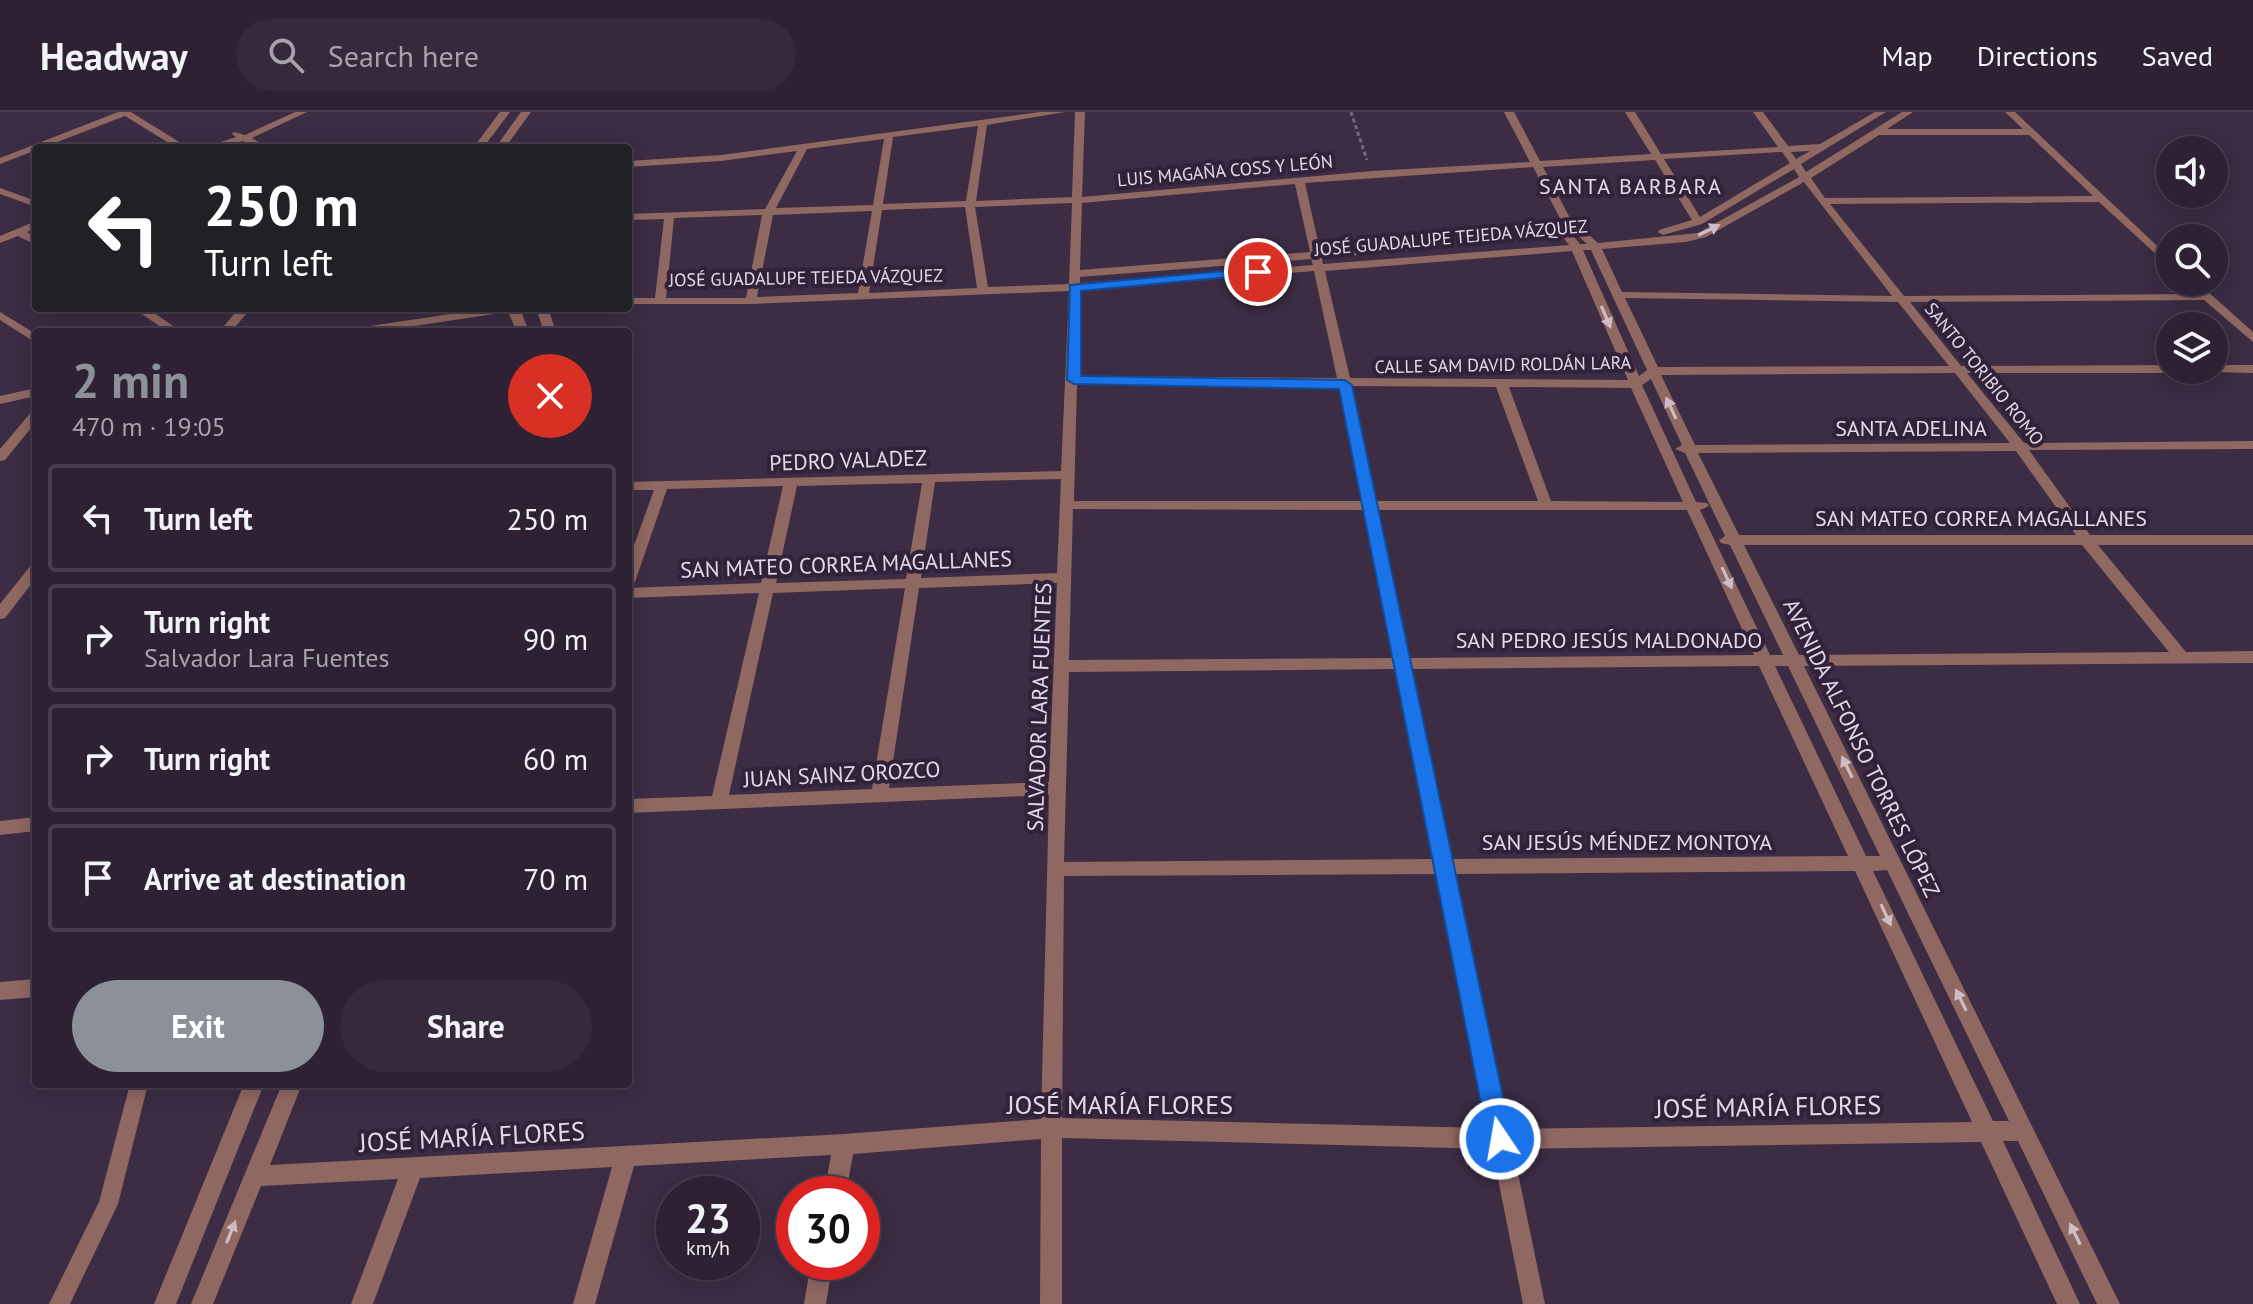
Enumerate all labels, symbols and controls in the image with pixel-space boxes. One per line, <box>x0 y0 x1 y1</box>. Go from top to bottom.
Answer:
search box <box>236 19 796 91</box>
text: Headway <box>40 31 188 80</box>
icon: search <box>264 33 308 77</box>
text: Search here <box>328 36 479 75</box>
text: Map <box>1882 37 1933 74</box>
text: Directions <box>1977 37 2098 74</box>
text: Saved <box>2142 37 2213 74</box>
map controls <box>2156 136 2228 384</box>
button: sound <box>2156 136 2228 208</box>
street label: LUIS MAGAÑA COSS Y LEÓN <box>1116 150 1334 191</box>
text: 250 m <box>204 169 359 241</box>
district label: SANTA BARBARA <box>1539 172 1723 200</box>
icon: left <box>72 176 176 280</box>
street label: JOSÉ GUADALUPE TEJEDA VÁZQUEZ <box>1312 214 1589 261</box>
one-way arrow <box>1697 223 1720 237</box>
button: search <box>2156 224 2228 296</box>
pin <box>1224 238 1292 306</box>
text: Turn left <box>204 239 333 286</box>
icon: arrive <box>1236 250 1280 294</box>
street label: JOSÉ GUADALUPE TEJEDA VÁZQUEZ <box>668 264 943 291</box>
street label: SANTO TORIBIO ROMO <box>1920 298 2049 450</box>
one-way arrow <box>1600 305 1613 329</box>
button: layers <box>2156 312 2228 384</box>
text: 2 min <box>72 349 189 411</box>
street label: CALLE SAM DAVID ROLDÁN LARA <box>1375 351 1632 378</box>
button: close <box>508 354 592 438</box>
one-way arrow <box>1664 396 1678 419</box>
text: 470 m · 19:05 <box>72 410 226 443</box>
street label: SANTA ADELINA <box>1835 414 1987 442</box>
street label: PEDRO VALADEZ <box>769 443 927 477</box>
icon: left <box>76 496 120 540</box>
text: Turn left <box>144 499 252 538</box>
text: 250 m <box>507 499 588 538</box>
street label: SAN MATEO CORREA MAGALLANES <box>1815 504 2147 532</box>
street label: SAN MATEO CORREA MAGALLANES <box>680 544 1012 584</box>
one-way arrow <box>1720 567 1734 590</box>
street label: SALVADOR LARA FUENTES <box>1021 582 1057 832</box>
street label: AVENIDA ALFONSO TORRES LÓPEZ <box>1777 594 1947 902</box>
text: Turn right <box>144 602 270 641</box>
icon: right <box>76 616 120 660</box>
text: 90 m <box>523 619 588 658</box>
street label: SAN PEDRO JESÚS MALDONADO <box>1456 626 1762 654</box>
text: Salvador Lara Fuentes <box>144 641 390 674</box>
icon: right <box>76 736 120 780</box>
text: Turn right <box>144 739 270 778</box>
text: 60 m <box>523 739 588 778</box>
street label: JUAN SAINZ OROZCO <box>742 755 941 793</box>
one-way arrow <box>1840 755 1854 778</box>
street label: SAN JESÚS MÉNDEZ MONTOYA <box>1482 828 1772 856</box>
icon: arrive <box>76 856 120 900</box>
text: Arrive at destination <box>144 859 406 898</box>
text: 70 m <box>523 859 588 898</box>
one-way arrow <box>1879 903 1893 926</box>
button: Exit <box>72 980 324 1072</box>
button: Share <box>340 980 592 1072</box>
one-way arrow <box>1954 989 1968 1012</box>
street label: JOSÉ MARÍA FLORES <box>1006 1088 1233 1121</box>
street label: JOSÉ MARÍA FLORES <box>1654 1088 1881 1125</box>
position arrow <box>1458 1097 1542 1181</box>
street label: JOSÉ MARÍA FLORES <box>357 1114 586 1159</box>
speed limit sign: 30 <box>776 1176 880 1280</box>
text: 23 <box>685 1192 731 1244</box>
one-way arrow <box>225 1220 238 1244</box>
one-way arrow <box>2068 1222 2082 1246</box>
text: km/h <box>686 1235 730 1261</box>

